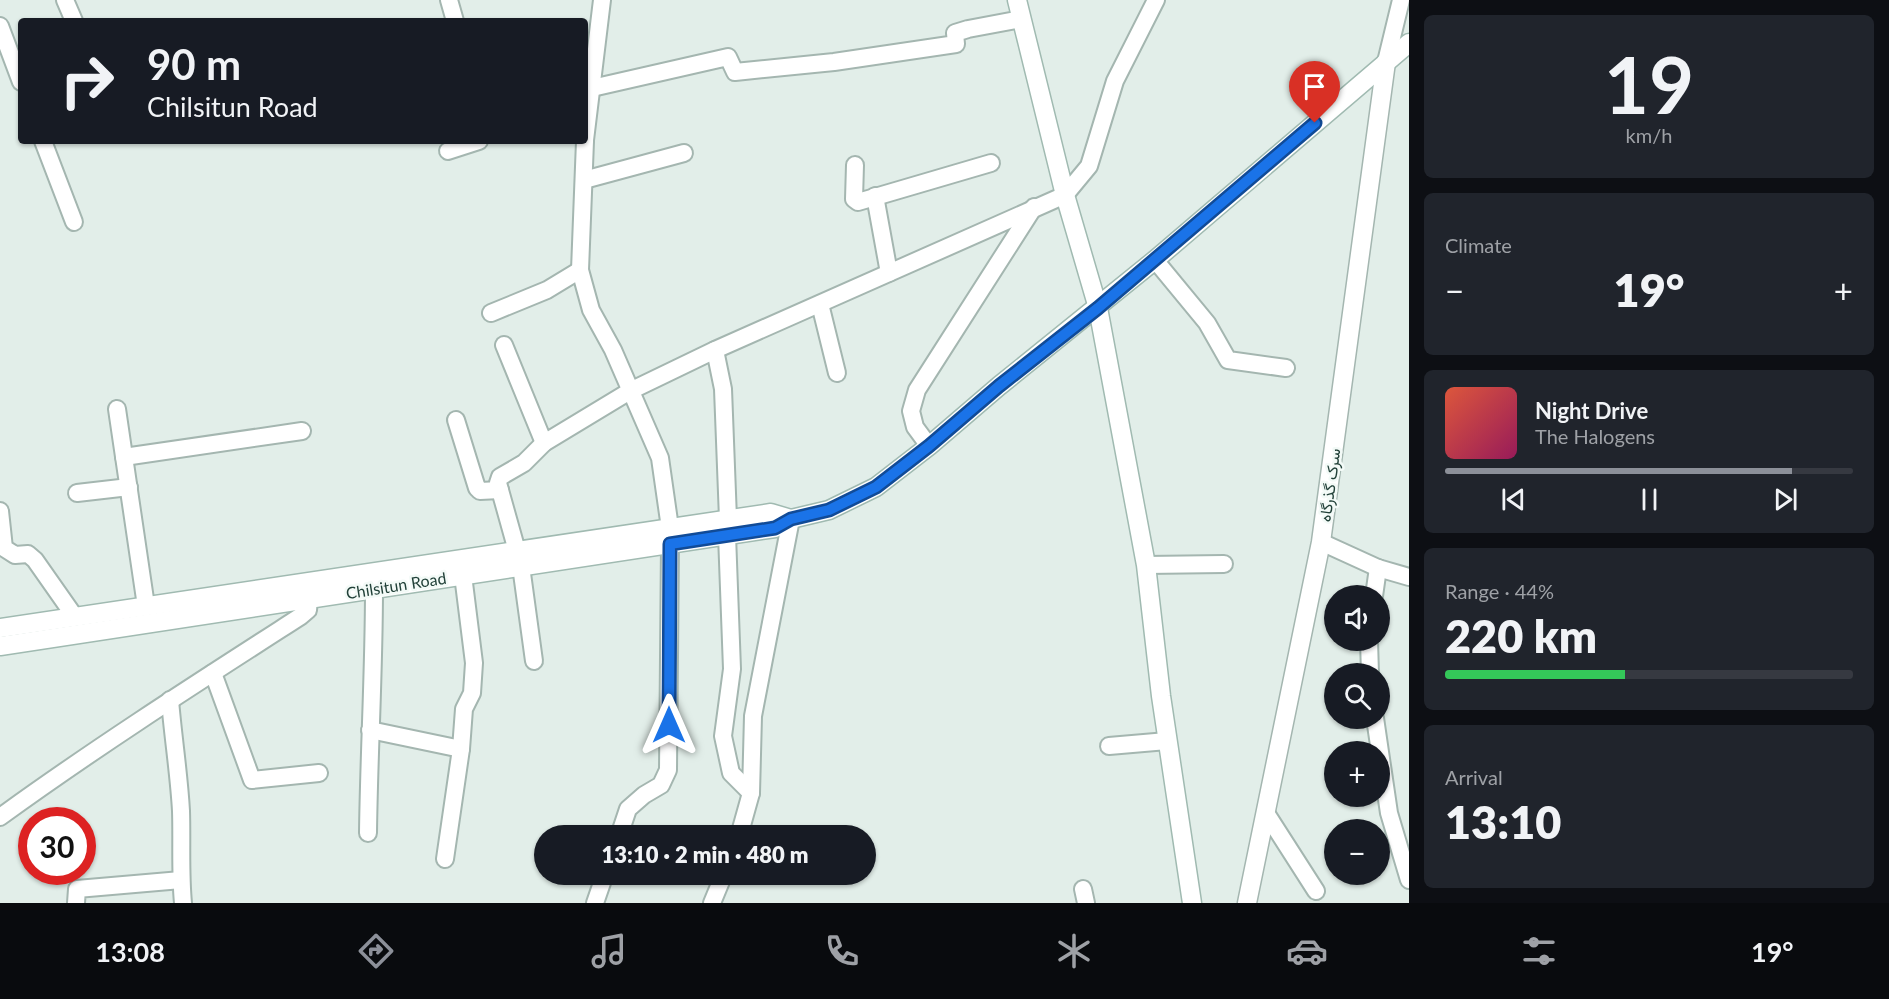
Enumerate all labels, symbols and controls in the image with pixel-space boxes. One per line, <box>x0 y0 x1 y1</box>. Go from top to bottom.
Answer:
text: 19 <box>1604 37 1694 131</box>
text: 90 m <box>147 39 241 89</box>
icon: right <box>48 42 126 120</box>
pin <box>1289 61 1340 123</box>
icon: arrive <box>1298 70 1331 103</box>
text: Chilsitun Road <box>147 90 318 123</box>
text: km/h <box>1626 123 1672 147</box>
text: Climate <box>1445 233 1512 257</box>
text: 19° <box>1614 263 1684 317</box>
text: − <box>1445 270 1464 310</box>
text: + <box>1834 270 1853 310</box>
text: Night Drive <box>1535 397 1648 424</box>
text: The Halogens <box>1535 424 1655 448</box>
street label: سرک گذرگاه <box>1314 447 1346 523</box>
icon: previous <box>1497 483 1530 516</box>
icon: pause <box>1633 483 1666 516</box>
icon: next <box>1769 483 1802 516</box>
street label: Chilsitun Road <box>345 568 447 602</box>
text: Range · 44% <box>1445 579 1554 603</box>
map controls <box>1324 585 1390 885</box>
button: sound <box>1324 585 1390 651</box>
text: 220 km <box>1445 609 1597 663</box>
button: search <box>1324 663 1390 729</box>
position arrow <box>637 693 701 757</box>
button: + <box>1324 741 1390 807</box>
text: Arrival <box>1445 765 1503 789</box>
text: 13:10 <box>1445 795 1561 849</box>
speed limit sign: 30 <box>18 807 96 885</box>
button: − <box>1324 819 1390 885</box>
text: 13:10 · 2 min · 480 m <box>602 841 808 868</box>
icon: directions <box>355 930 397 972</box>
icon: music <box>588 930 630 972</box>
icon: phone <box>821 930 863 972</box>
icon: climate <box>1053 930 1095 972</box>
icon: car <box>1286 930 1328 972</box>
icon: filters <box>1518 930 1560 972</box>
text: 13:08 <box>95 935 165 968</box>
text: 19° <box>1751 935 1794 968</box>

